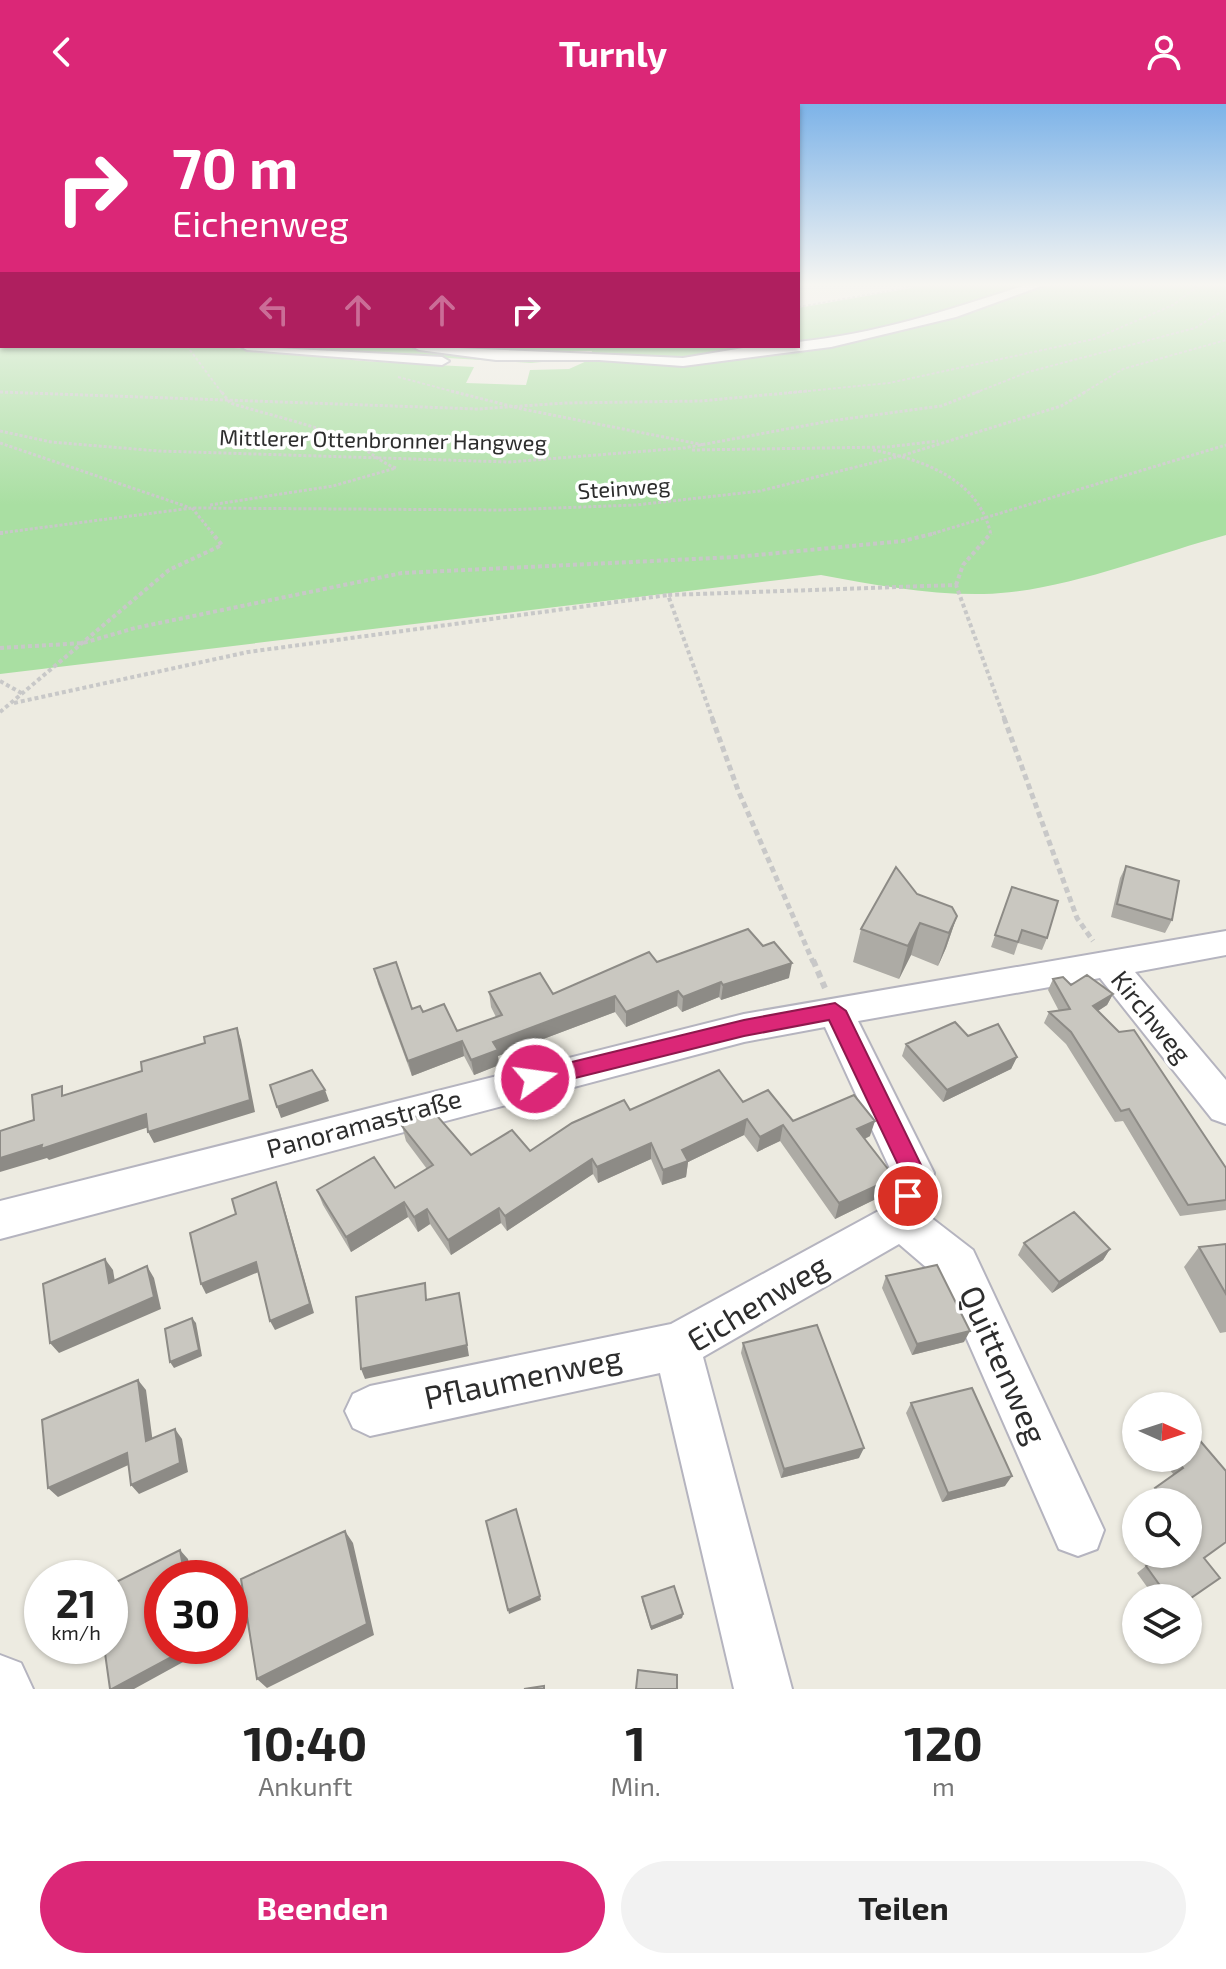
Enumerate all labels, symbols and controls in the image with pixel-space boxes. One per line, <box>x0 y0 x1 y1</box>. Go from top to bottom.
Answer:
icon: back <box>40 30 84 74</box>
icon: person <box>1142 30 1186 74</box>
text: Turnly <box>559 31 667 74</box>
text: 70 m <box>172 133 298 200</box>
icon: right <box>40 136 144 240</box>
text: Eichenweg <box>172 201 349 244</box>
icon: left <box>252 288 296 332</box>
icon: ahead <box>336 288 380 332</box>
icon: ahead <box>420 288 464 332</box>
icon: right <box>504 288 548 332</box>
street label: Mittlerer Ottenbronner Hangweg <box>219 423 547 455</box>
street label: Steinweg <box>577 471 671 503</box>
street label: Kirchweg <box>1106 964 1199 1068</box>
position arrow <box>493 1037 577 1121</box>
street label: Panoramastraße <box>263 1082 464 1163</box>
pin <box>874 1162 942 1230</box>
icon: arrive <box>886 1174 930 1218</box>
street label: Eichenweg <box>680 1244 834 1358</box>
street label: Quittenweg <box>952 1279 1057 1450</box>
street label: Pflaumenweg <box>420 1337 625 1416</box>
north arrow <box>1122 1392 1202 1472</box>
map controls <box>1122 1392 1202 1664</box>
button: search <box>1122 1488 1202 1568</box>
speed limit sign: 30 <box>144 1560 248 1664</box>
text: 21 <box>56 1578 96 1626</box>
button: layers <box>1122 1584 1202 1664</box>
text: km/h <box>51 1620 101 1644</box>
text: 10:40 <box>243 1713 367 1771</box>
text: 1 <box>625 1713 646 1771</box>
text: 120 <box>904 1713 983 1771</box>
text: Ankunft <box>258 1770 352 1801</box>
text: Min. <box>610 1770 661 1801</box>
text: m <box>932 1770 955 1801</box>
button: Beenden <box>40 1861 605 1953</box>
button: Teilen <box>621 1861 1186 1953</box>

